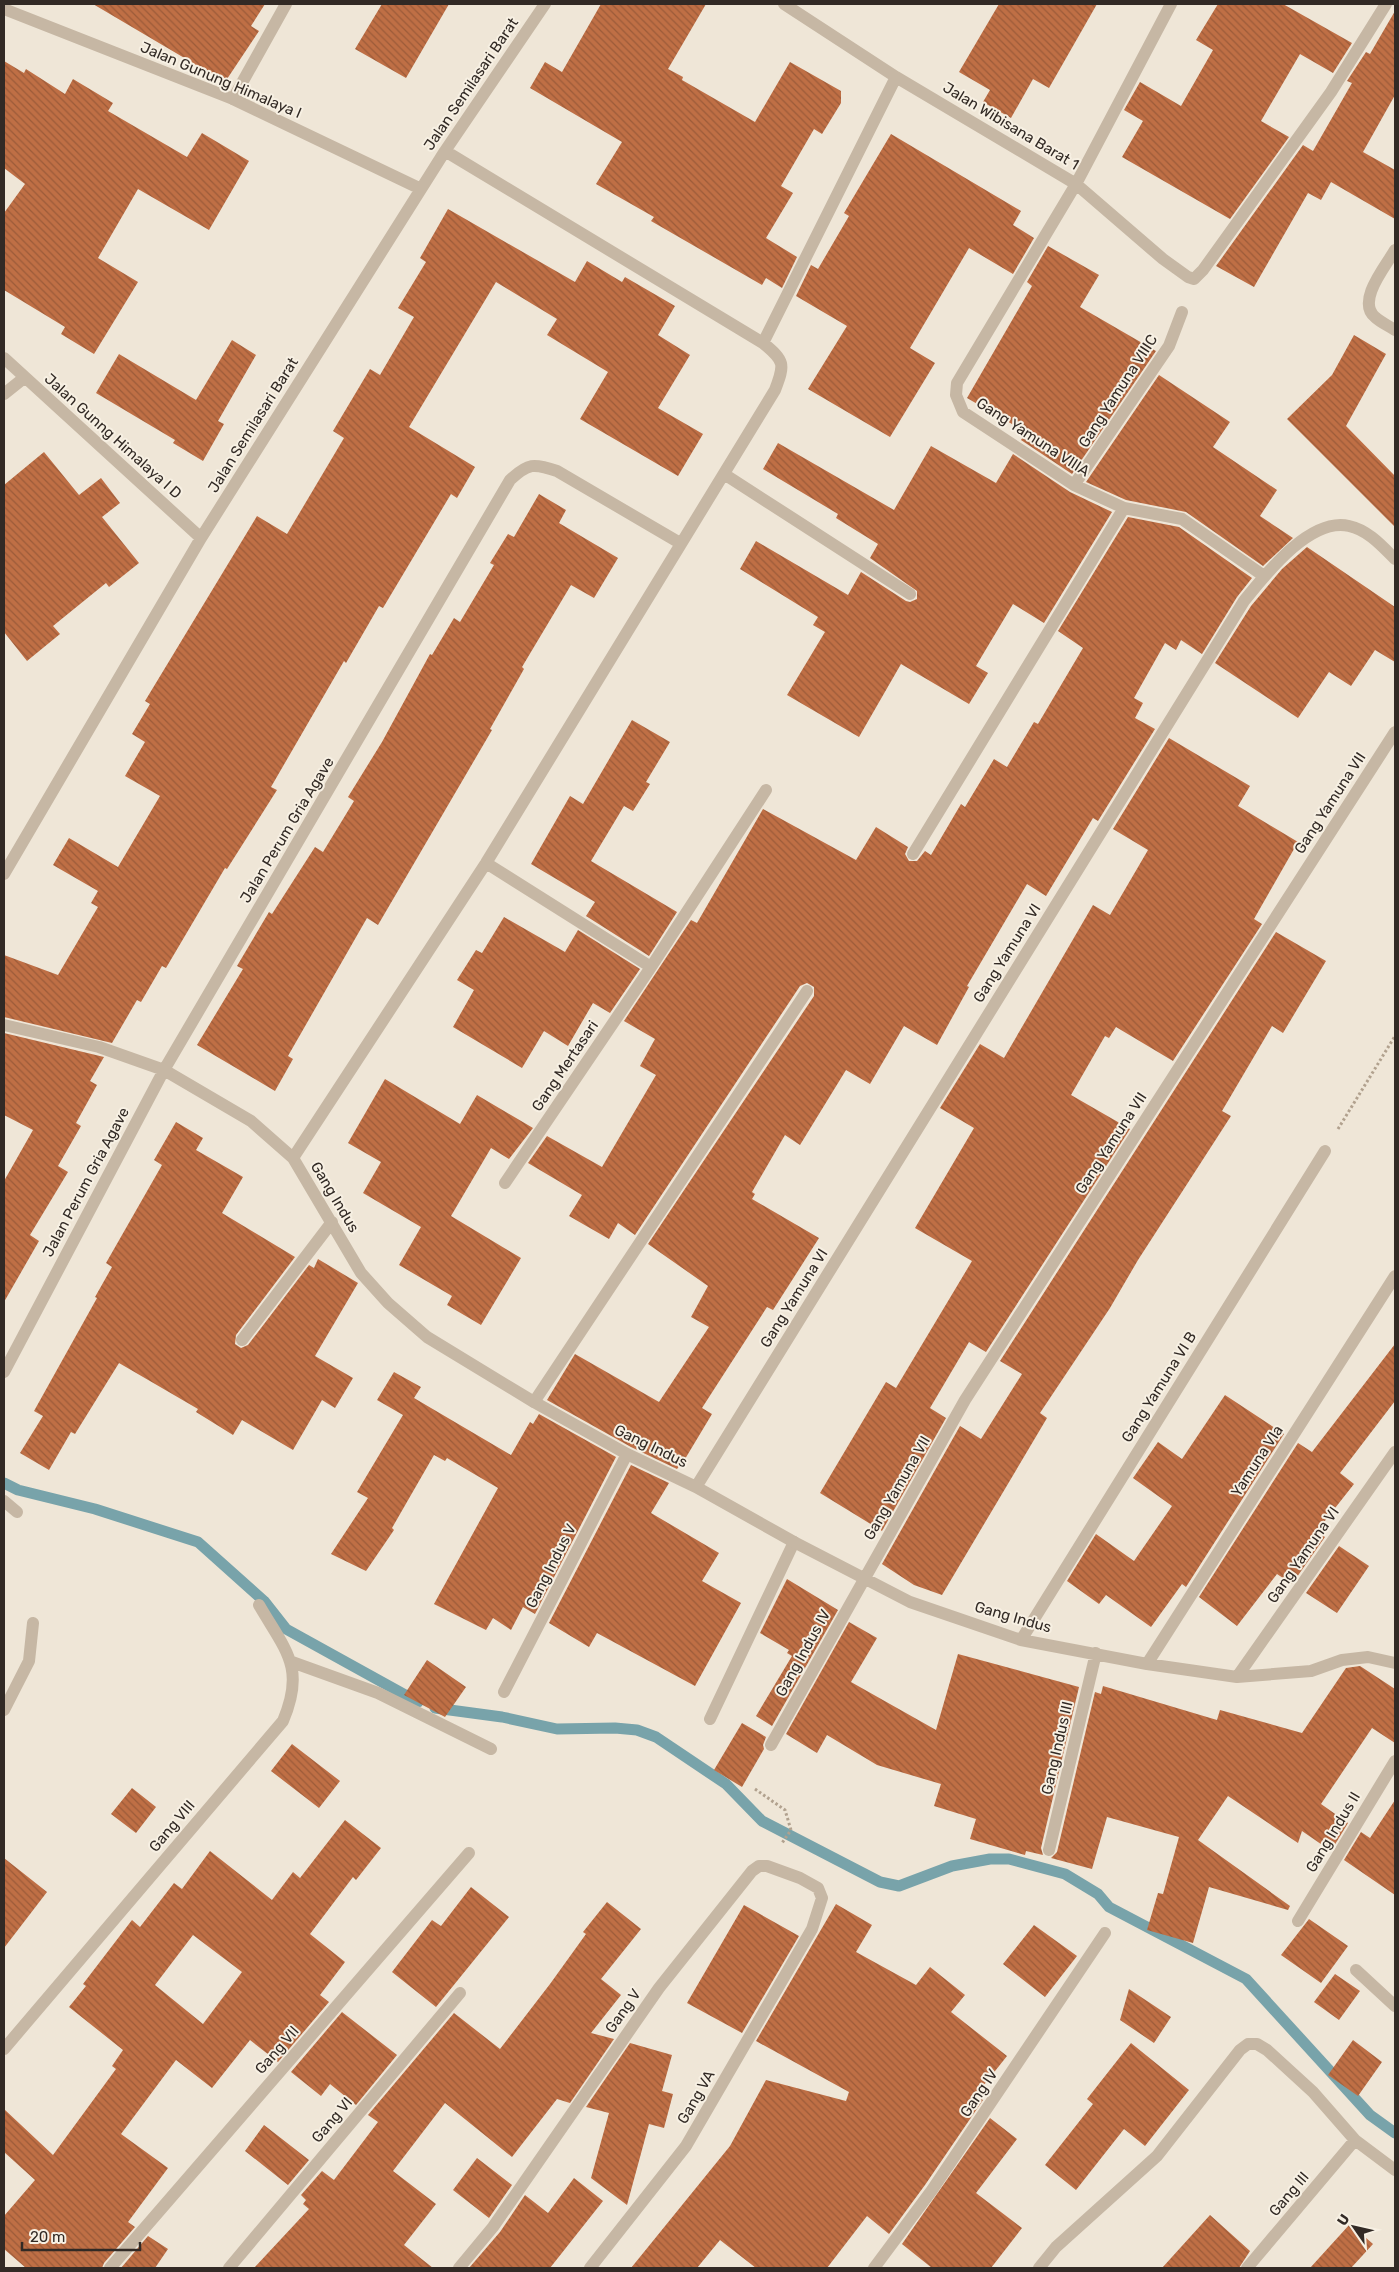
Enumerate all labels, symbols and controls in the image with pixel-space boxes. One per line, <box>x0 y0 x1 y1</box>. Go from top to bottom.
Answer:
street label: Jalan Semilasari Barat <box>420 14 522 154</box>
street label: Jalan Gunung Himalaya I <box>138 38 304 122</box>
street label: Jalan Wibisana Barat 1 <box>940 78 1082 174</box>
street label: Gang Yamuna VIIIC <box>1075 331 1161 451</box>
street label: Jalan Semilasari Barat <box>204 354 302 496</box>
street label: Jalan Gunng Himalaya I D <box>41 370 185 502</box>
street label: Gang Yamuna VIIIA <box>973 394 1093 480</box>
street label: Gang Yamuna VII <box>1291 749 1369 857</box>
street label: Jalan Perum Gria Agave <box>236 754 338 906</box>
street label: Gang Yamuna VI <box>969 900 1045 1006</box>
street label: Gang Mertasari <box>528 1017 602 1115</box>
street label: Gang Yamuna VII <box>1072 1089 1150 1197</box>
street label: Jalan Perum Gria Agave <box>39 1104 133 1260</box>
street label: Gang Indus <box>307 1158 363 1236</box>
street label: Gang Yamuna VI <box>756 1245 832 1351</box>
street label: Gang Yamuna VI B <box>1118 1328 1200 1446</box>
street label: Gang Indus <box>612 1421 691 1472</box>
street label: Yamuna VIa <box>1227 1422 1287 1500</box>
street label: Gang Yamuna VII <box>860 1433 934 1543</box>
street label: Gang Yamuna VI <box>1263 1503 1343 1607</box>
street label: Gang Indus V <box>522 1521 580 1611</box>
street label: Gang Indus <box>973 1597 1054 1637</box>
street label: Gang Indus IV <box>772 1606 834 1700</box>
street label: Gang Indus III <box>1038 1700 1076 1796</box>
street label: Gang Indus II <box>1302 1788 1364 1876</box>
street label: Gang VIII <box>145 1796 199 1856</box>
street label: Gang V <box>601 1985 645 2036</box>
street label: Gang VII <box>251 2022 303 2078</box>
street label: Gang IV <box>956 2065 1002 2120</box>
street label: Gang VA <box>673 2067 719 2127</box>
street label: Gang VI <box>308 2094 356 2146</box>
street label: Gang III <box>1265 2168 1313 2220</box>
north arrow <box>1329 2202 1379 2252</box>
text: U <box>1334 2211 1354 2229</box>
scale bar <box>22 2220 140 2252</box>
text: 20 m <box>30 2228 65 2246</box>

